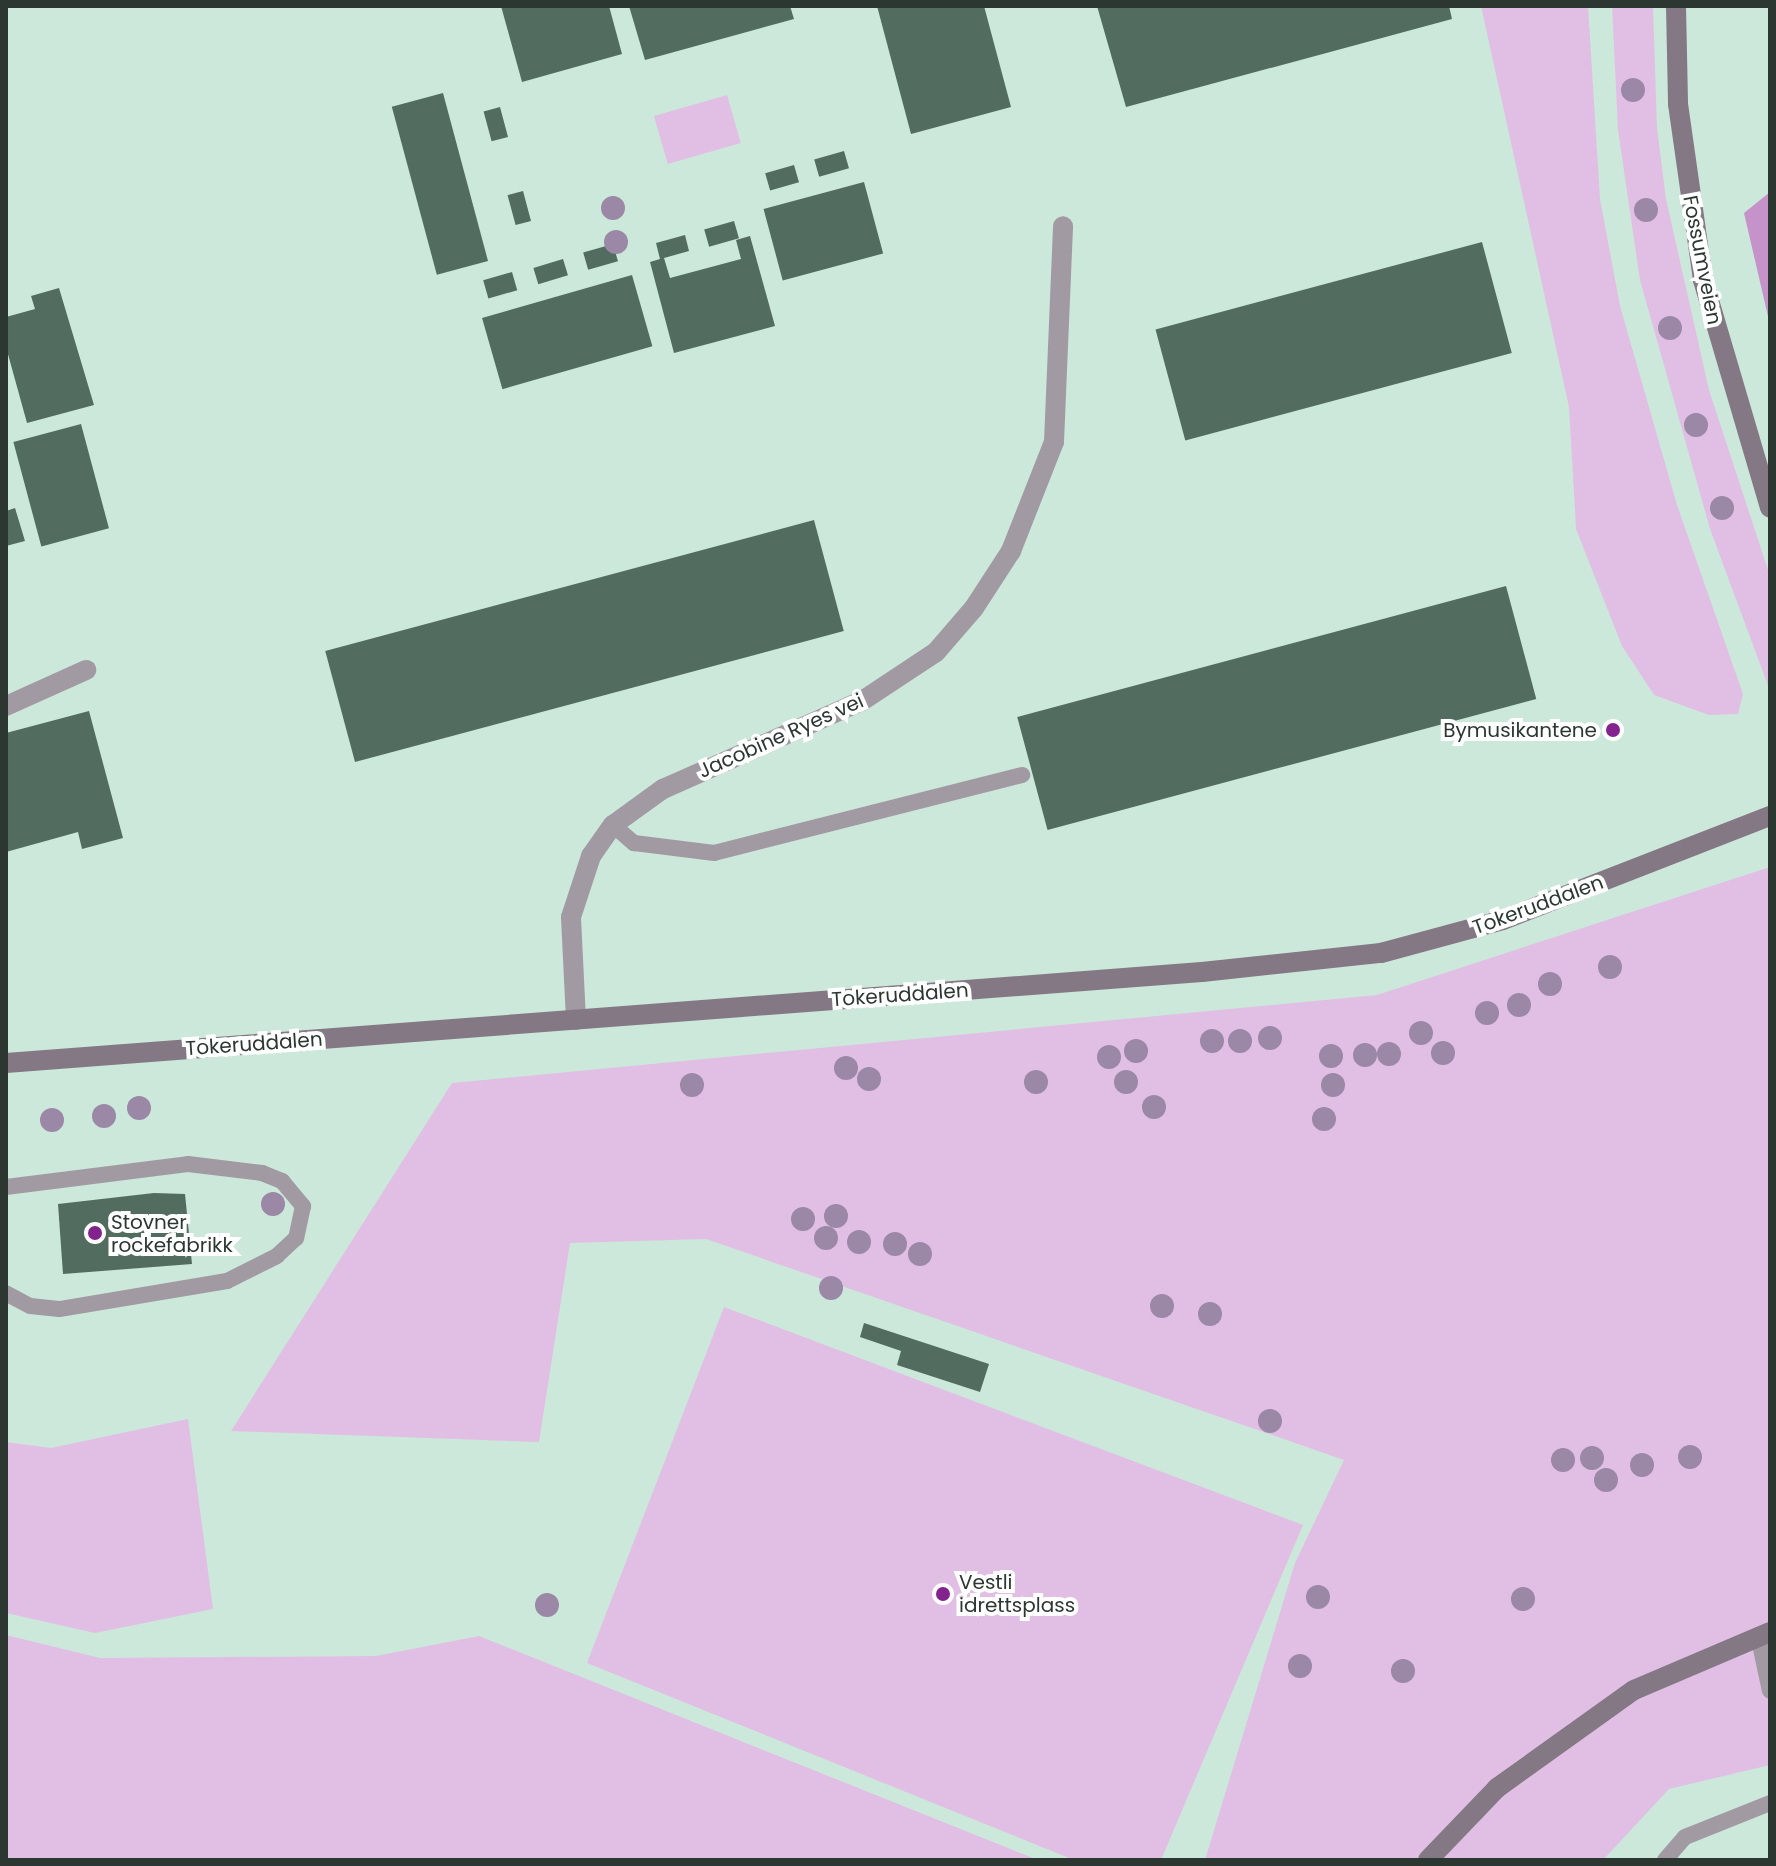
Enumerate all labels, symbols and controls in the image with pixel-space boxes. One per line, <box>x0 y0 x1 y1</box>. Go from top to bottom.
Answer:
street label: Fossumveien <box>1678 193 1726 327</box>
street label: Jacobine Ryes vei <box>695 689 867 783</box>
place label: Bymusikantene <box>1443 718 1597 742</box>
marker: Bymusikantene <box>1604 721 1622 739</box>
street label: Tokeruddalen <box>1469 870 1607 940</box>
street label: Tokeruddalen <box>831 978 969 1012</box>
street label: Tokeruddalen <box>185 1027 323 1061</box>
place label: Stovner rockefabrikk <box>111 1210 233 1257</box>
marker: Stovner rockefabrikk <box>86 1224 104 1242</box>
place label: Vestli idrettsplass <box>959 1570 1075 1617</box>
marker: Vestli idrettsplass <box>934 1585 952 1603</box>

